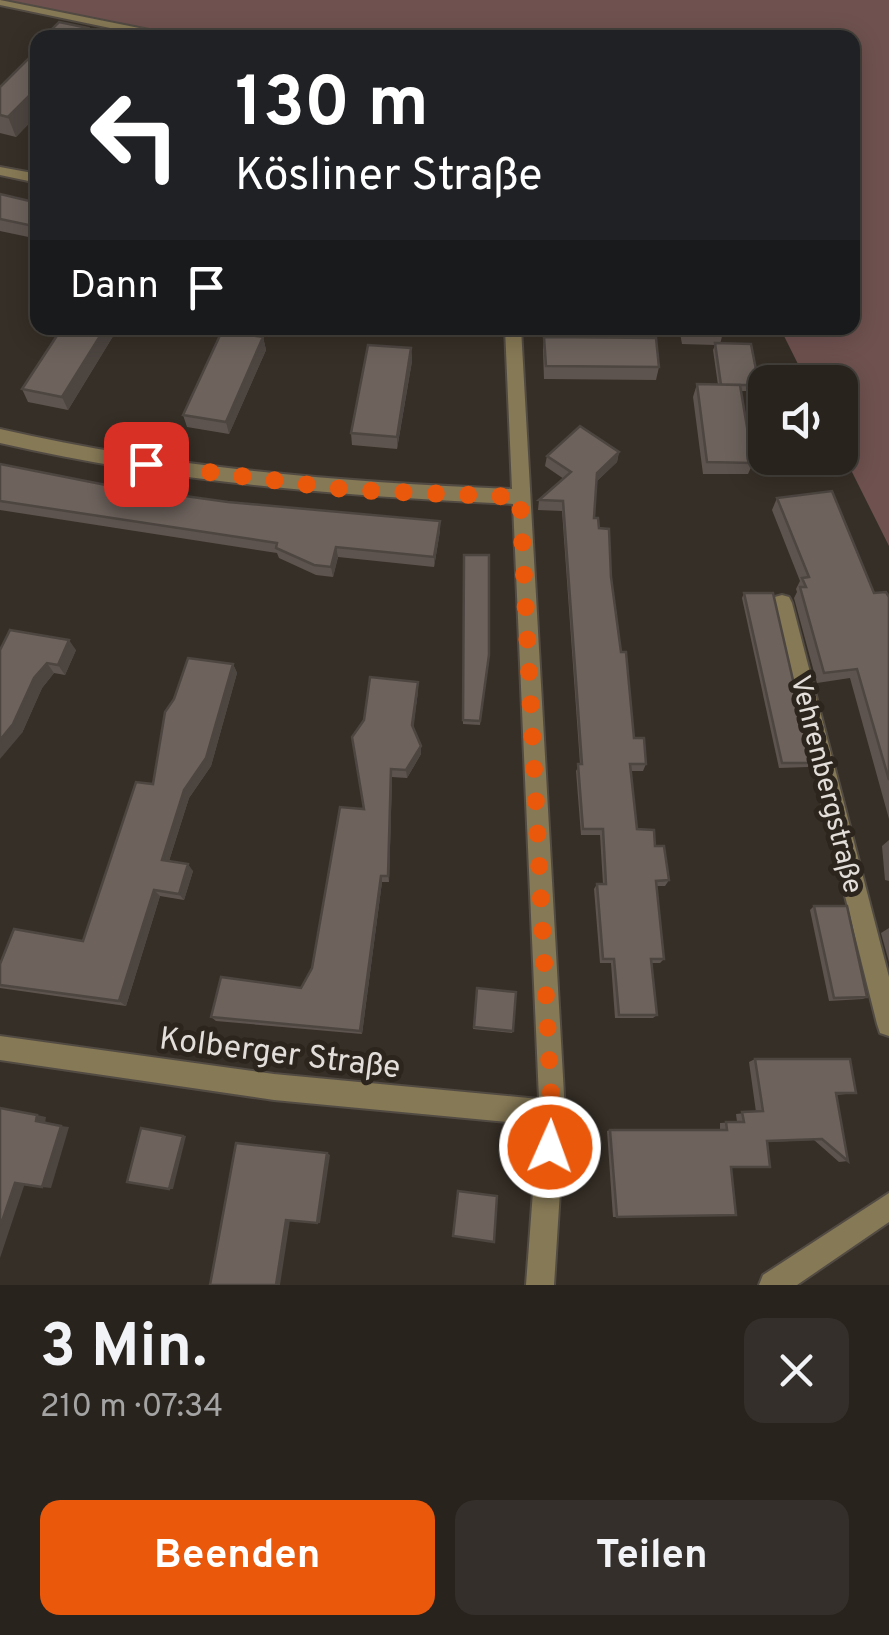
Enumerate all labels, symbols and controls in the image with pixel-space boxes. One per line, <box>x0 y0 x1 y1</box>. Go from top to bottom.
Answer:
text: 130 m <box>235 62 429 151</box>
icon: left <box>70 70 200 200</box>
text: Kösliner Straße <box>235 149 542 206</box>
icon: arrive <box>179 260 234 315</box>
text: Dann <box>70 263 159 312</box>
map controls <box>748 365 858 475</box>
button: sound <box>748 365 858 475</box>
pin <box>104 422 189 507</box>
icon: arrive <box>119 437 174 492</box>
street label: Vehrenbergstraße <box>781 672 870 897</box>
street label: Kolberger Straße <box>157 1020 403 1090</box>
position arrow <box>498 1095 602 1199</box>
text: 3 Min. <box>40 1312 207 1388</box>
button: close <box>744 1318 849 1423</box>
text: 210 m · 07:34 <box>40 1388 223 1428</box>
button: Beenden <box>40 1500 435 1615</box>
button: Teilen <box>455 1500 849 1615</box>

